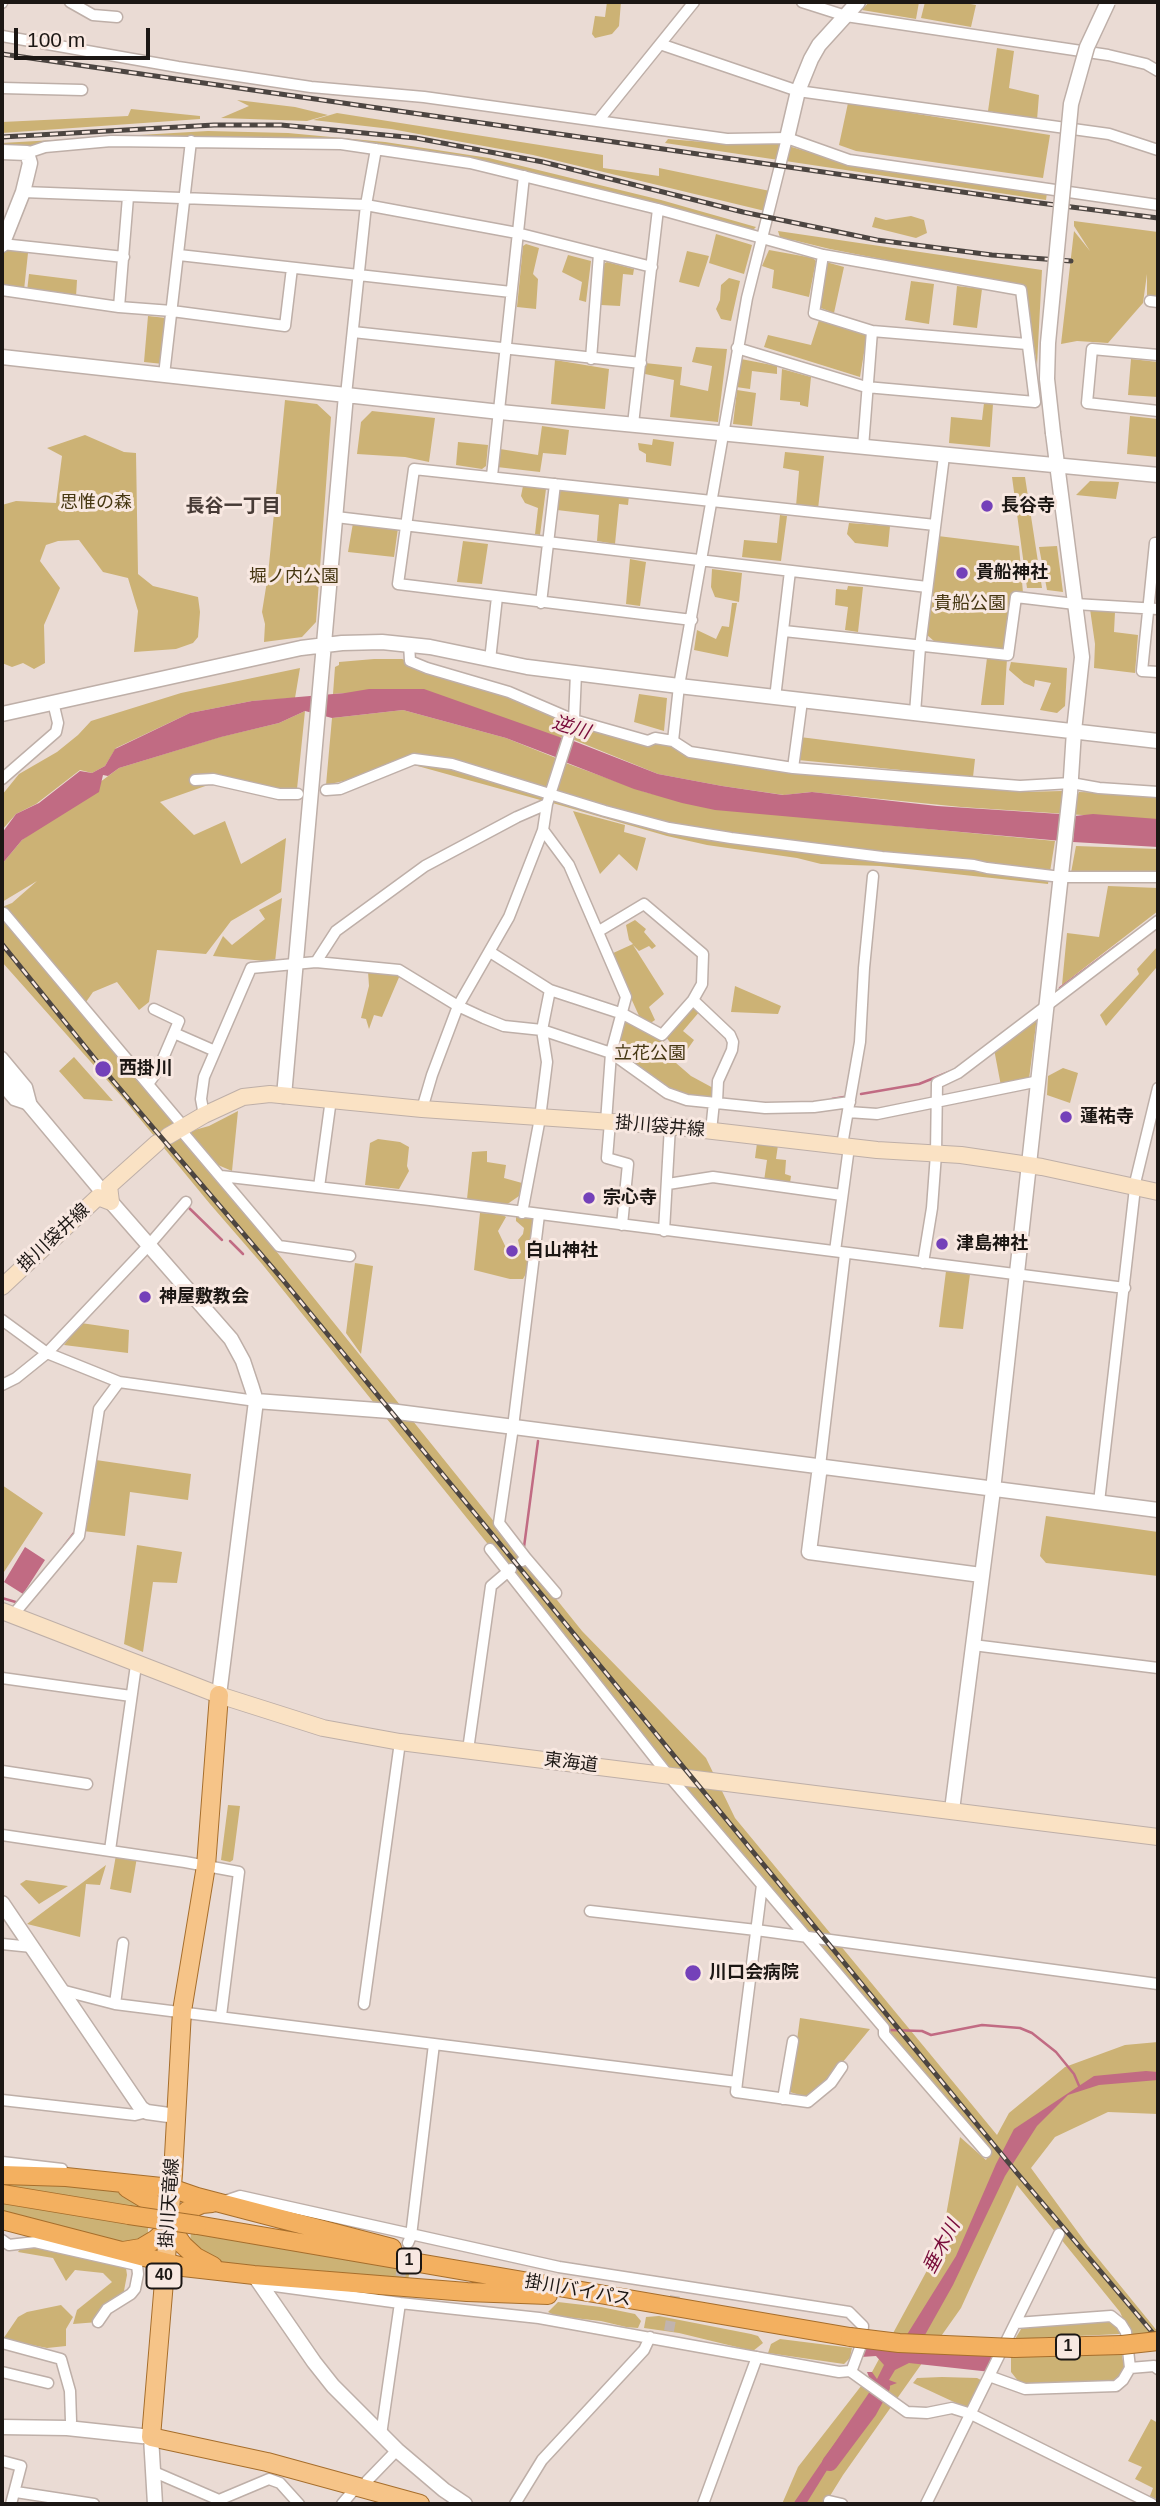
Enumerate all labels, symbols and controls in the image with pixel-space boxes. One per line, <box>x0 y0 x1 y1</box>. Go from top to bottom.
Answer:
scale bar <box>18 14 154 58</box>
text: 100 m <box>27 28 85 51</box>
park label: 思惟の森 <box>60 492 132 514</box>
place label: 長谷寺 <box>1001 495 1055 517</box>
district label: 長谷一丁目 <box>186 496 280 518</box>
marker: 長谷寺 <box>979 498 995 514</box>
place label: 貴船神社 <box>976 562 1048 584</box>
marker: 貴船神社 <box>954 565 970 581</box>
park label: 堀ノ内公園 <box>249 566 339 588</box>
park label: 貴船公園 <box>934 593 1006 615</box>
water label: 逆川 <box>549 712 593 744</box>
park label: 立花公園 <box>614 1043 686 1065</box>
place label: 西掛川 <box>119 1058 173 1080</box>
marker: 西掛川 <box>93 1059 113 1079</box>
place label: 蓮祐寺 <box>1080 1106 1134 1128</box>
marker: 蓮祐寺 <box>1058 1109 1074 1125</box>
street label: 掛川袋井線 <box>614 1112 706 1142</box>
place label: 宗心寺 <box>603 1187 657 1209</box>
marker: 宗心寺 <box>581 1190 597 1206</box>
street label: 掛川袋井線 <box>14 1199 94 1277</box>
place label: 津島神社 <box>956 1233 1028 1255</box>
marker: 津島神社 <box>934 1236 950 1252</box>
place label: 白山神社 <box>526 1240 598 1262</box>
marker: 白山神社 <box>504 1243 520 1259</box>
place label: 神屋敷教会 <box>159 1286 249 1308</box>
marker: 神屋敷教会 <box>137 1289 153 1305</box>
street label: 東海道 <box>543 1749 599 1777</box>
place label: 川口会病院 <box>709 1962 799 1984</box>
marker: 川口会病院 <box>683 1963 703 1983</box>
street label: 掛川天竜線 <box>156 2157 184 2249</box>
water label: 垂木川 <box>919 2216 965 2278</box>
road number: 1 <box>397 2248 421 2274</box>
road number: 40 <box>146 2264 182 2288</box>
street label: 掛川バイパス <box>523 2271 633 2311</box>
road number: 1 <box>1056 2334 1080 2360</box>

